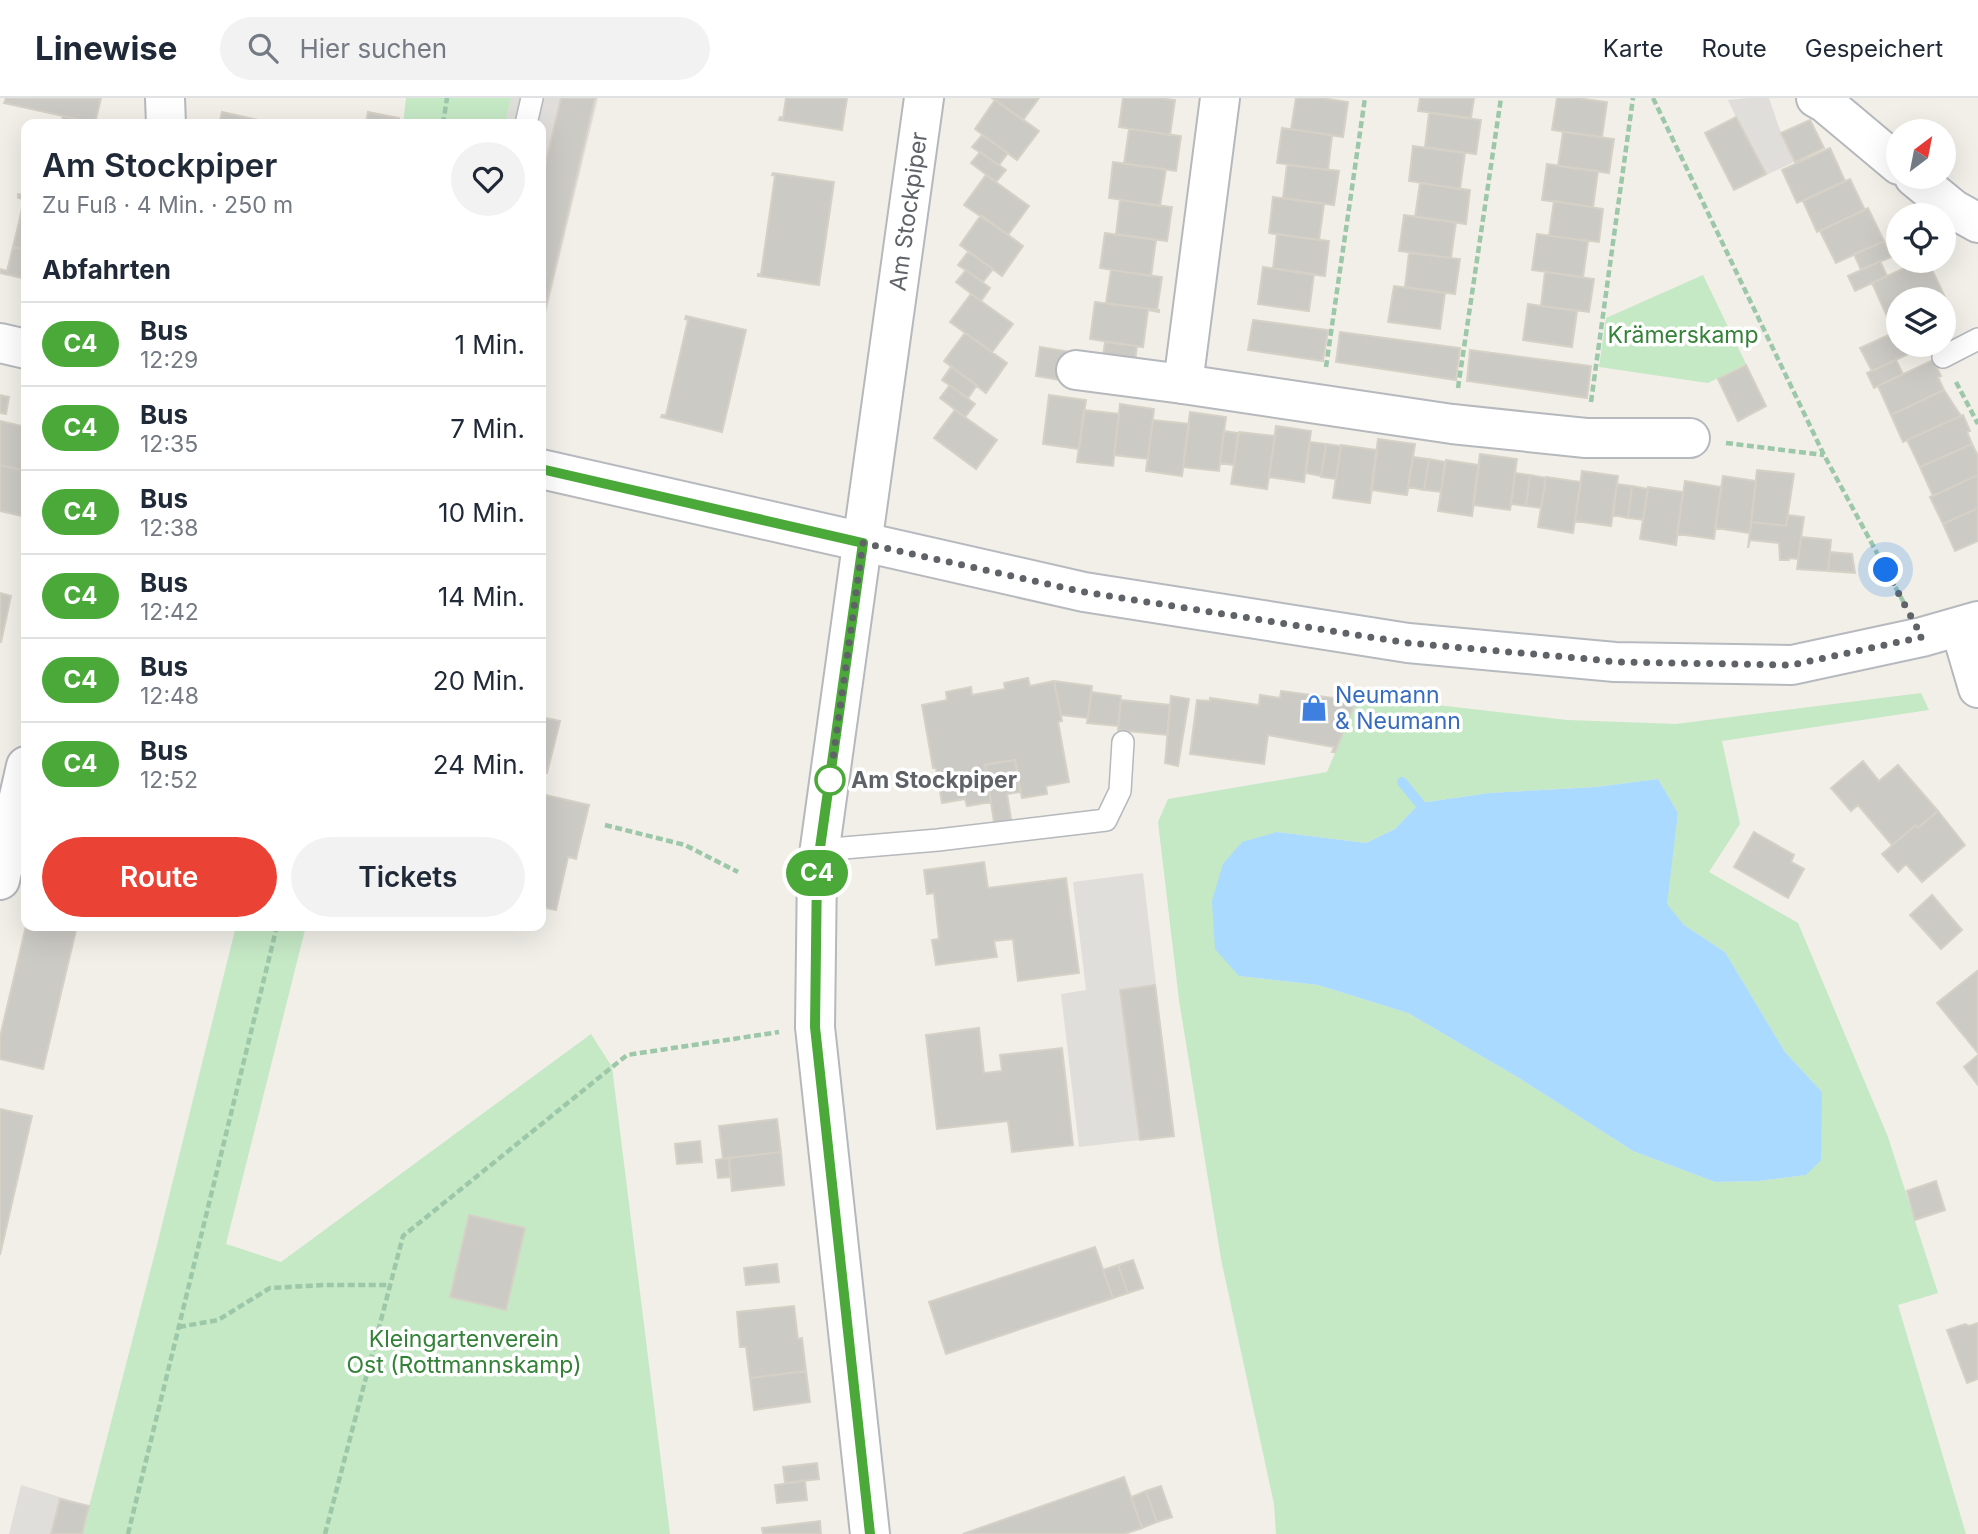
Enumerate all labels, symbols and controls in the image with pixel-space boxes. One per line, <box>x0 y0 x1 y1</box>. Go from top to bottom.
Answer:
search box <box>220 17 710 80</box>
text: Linewise <box>35 28 178 68</box>
icon: search <box>244 29 282 67</box>
text: Hier suchen <box>300 33 447 64</box>
text: Karte <box>1603 34 1663 63</box>
text: Route <box>1701 34 1767 63</box>
text: Gespeichert <box>1805 34 1943 63</box>
north arrow <box>1886 119 1956 189</box>
map controls <box>1886 119 1956 357</box>
street label: Am Stockpiper <box>883 130 933 292</box>
button: heart <box>451 142 525 216</box>
text: Am Stockpiper <box>42 145 277 185</box>
text: Zu Fuß · 4 Min. · 250 m <box>42 191 293 219</box>
button: locate <box>1886 203 1956 273</box>
text: Abfahrten <box>42 254 171 285</box>
button: layers <box>1886 287 1956 357</box>
text: Bus <box>140 315 188 346</box>
park label: Krämerskamp <box>1607 321 1759 349</box>
text: C4 <box>64 329 97 358</box>
text: 1 Min. <box>454 329 525 360</box>
text: 12:29 <box>140 346 198 374</box>
text: Bus <box>140 399 188 430</box>
text: C4 <box>64 413 97 442</box>
text: 7 Min. <box>450 413 525 444</box>
text: 12:35 <box>140 430 198 458</box>
text: Bus <box>140 483 188 514</box>
text: C4 <box>64 497 97 526</box>
text: 10 Min. <box>438 497 525 528</box>
text: 12:38 <box>140 514 198 542</box>
your location <box>1868 552 1903 587</box>
text: Bus <box>140 567 188 598</box>
text: C4 <box>64 581 97 610</box>
text: 14 Min. <box>438 581 525 612</box>
text: 12:42 <box>140 598 199 626</box>
text: Bus <box>140 651 188 682</box>
text: C4 <box>64 665 97 694</box>
text: 20 Min. <box>433 665 525 696</box>
place label: Neumann & Neumann <box>1335 681 1461 735</box>
text: 12:48 <box>140 682 199 710</box>
shop icon: Neumann & Neumann <box>1299 693 1329 723</box>
text: Bus <box>140 735 188 766</box>
text: C4 <box>64 749 97 778</box>
text: 24 Min. <box>433 749 525 780</box>
marker: Am Stockpiper <box>815 765 845 795</box>
text: 12:52 <box>140 766 198 794</box>
place label: Am Stockpiper <box>851 766 1017 794</box>
button: Route <box>42 837 277 917</box>
button: Tickets <box>291 837 525 917</box>
line badge: C4 <box>786 850 848 896</box>
text: C4 <box>800 858 834 887</box>
park label: Kleingartenverein Ost (Rottmannskamp) <box>346 1325 582 1379</box>

